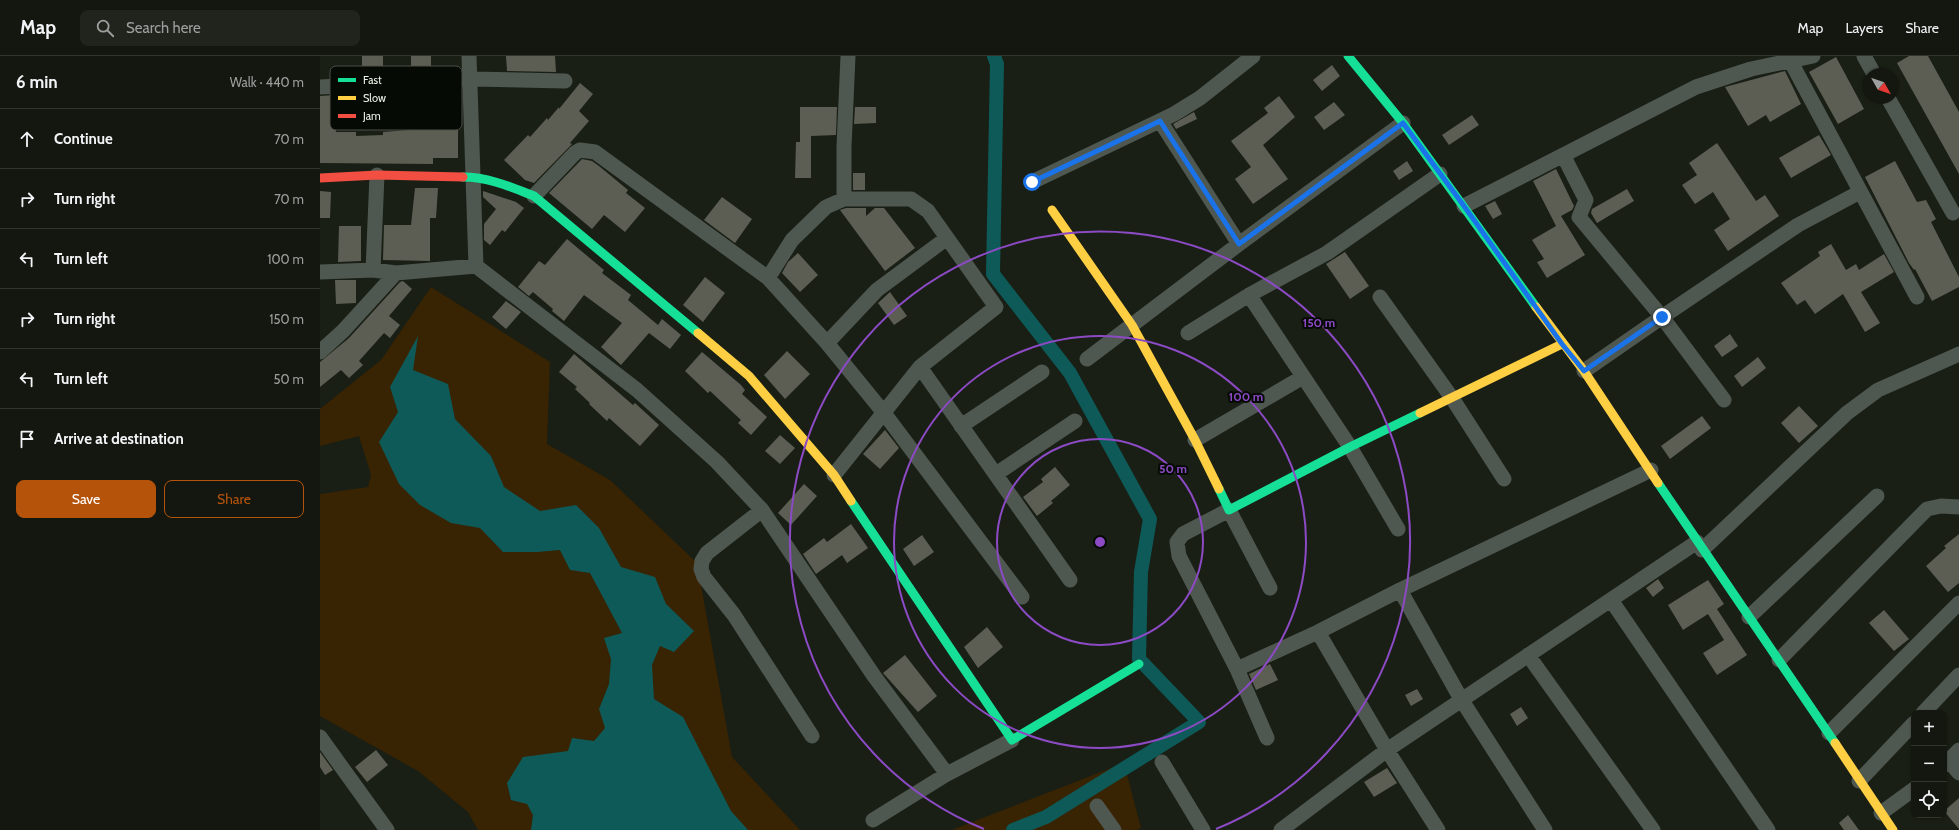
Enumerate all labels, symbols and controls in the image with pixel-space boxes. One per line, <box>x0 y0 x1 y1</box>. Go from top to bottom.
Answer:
search box <box>80 10 360 46</box>
text: Map <box>20 16 56 39</box>
icon: search <box>94 17 116 39</box>
text: Search here <box>126 19 201 37</box>
text: Map <box>1798 19 1823 37</box>
text: Layers <box>1845 19 1883 37</box>
text: Share <box>1905 19 1939 37</box>
legend <box>330 66 462 130</box>
north arrow <box>1863 68 1899 104</box>
text: 6 min <box>16 72 58 92</box>
text: Fast <box>363 73 382 87</box>
text: Walk · 440 m <box>230 74 304 90</box>
text: Slow <box>363 91 386 105</box>
text: Jam <box>362 109 381 123</box>
icon: ahead <box>16 128 38 150</box>
text: Continue <box>54 130 113 148</box>
text: 70 m <box>274 131 304 147</box>
route start <box>1023 173 1041 191</box>
icon: right <box>16 188 38 210</box>
text: Turn right <box>54 190 115 208</box>
text: 70 m <box>274 191 304 207</box>
icon: left <box>16 248 38 270</box>
text: Turn left <box>54 250 108 268</box>
text: 100 m <box>267 251 304 267</box>
icon: right <box>16 308 38 330</box>
route end <box>1653 308 1671 326</box>
text: Turn right <box>54 310 115 328</box>
text: 150 m <box>269 311 304 327</box>
text: 150 m <box>1303 315 1335 330</box>
icon: left <box>16 368 38 390</box>
text: Turn left <box>54 370 108 388</box>
text: 50 m <box>274 371 304 387</box>
text: 100 m <box>1229 389 1263 404</box>
icon: arrive <box>16 428 38 450</box>
text: Arrive at destination <box>54 430 184 448</box>
text: 50 m <box>1159 461 1187 476</box>
button: Save <box>16 480 156 518</box>
button: Share <box>164 480 304 518</box>
centre of rings <box>1093 535 1107 549</box>
map controls <box>1911 710 1947 818</box>
button: + <box>1911 710 1947 746</box>
button: − <box>1911 746 1947 782</box>
button: locate <box>1911 782 1947 818</box>

